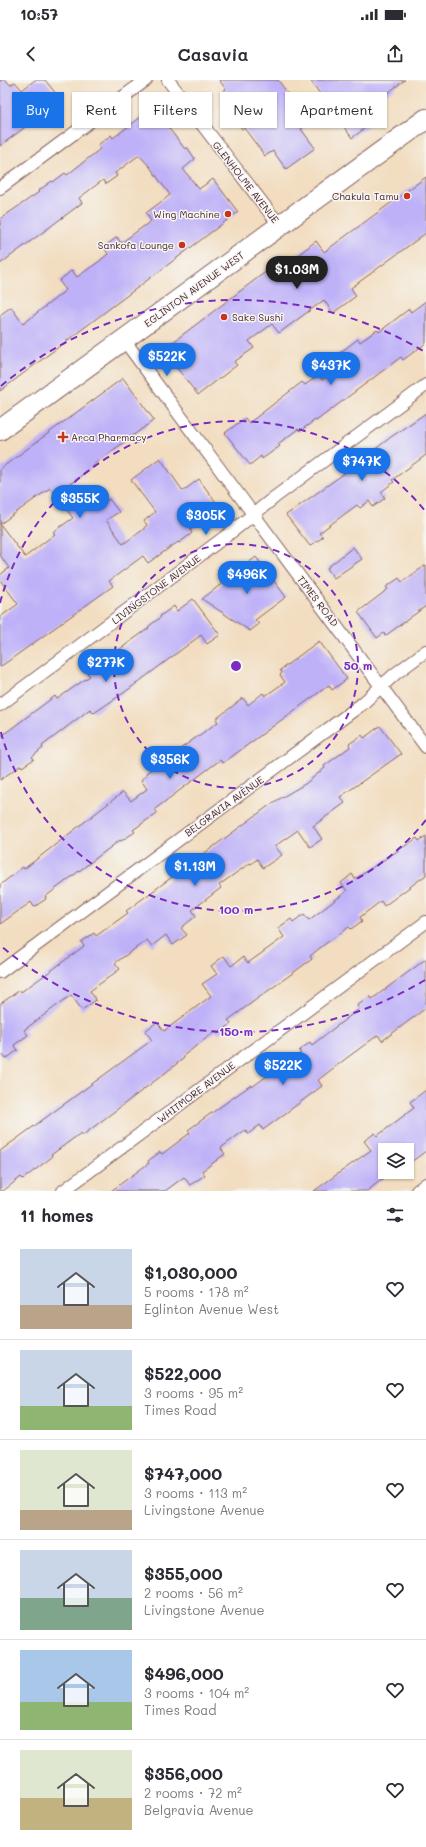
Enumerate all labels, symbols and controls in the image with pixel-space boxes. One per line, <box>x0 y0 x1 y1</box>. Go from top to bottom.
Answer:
text: 10:57 <box>20 4 58 24</box>
text: Casavia <box>177 42 249 66</box>
icon: back <box>20 43 42 65</box>
icon: share <box>384 43 406 65</box>
chip: Buy <box>12 92 64 128</box>
chip: Rent <box>72 92 131 128</box>
chip: Filters <box>139 92 212 128</box>
chip: New <box>220 92 277 128</box>
chip: Apartment <box>285 92 387 128</box>
street label: GLENHOLME AVENUE <box>210 138 283 226</box>
place label: Chakula Tamu <box>332 189 399 203</box>
marker: Chakula Tamu <box>402 191 412 201</box>
place label: Wing Machine <box>153 207 220 221</box>
marker: Wing Machine <box>223 209 233 219</box>
place label: Sankofa Lounge <box>98 238 174 252</box>
marker: Sankofa Lounge <box>177 240 187 250</box>
street label: EGLINTON AVENUE WEST <box>141 248 247 330</box>
pin: $1.03M <box>264 256 330 290</box>
text: $1.03M <box>275 260 319 277</box>
place label: Sake Sushi <box>232 310 283 324</box>
marker: Sake Sushi <box>219 312 229 322</box>
pin: $522K <box>139 343 195 377</box>
text: $522K <box>148 347 186 364</box>
pin: $437K <box>303 352 359 386</box>
text: $437K <box>311 356 351 373</box>
place label: Arca Pharmacy <box>71 430 147 444</box>
marker: Arca Pharmacy <box>58 432 68 442</box>
pin: $747K <box>334 448 390 482</box>
text: $747K <box>342 452 382 469</box>
pin: $355K <box>52 485 108 519</box>
text: $355K <box>60 489 100 506</box>
pin: $305K <box>178 502 234 536</box>
text: $305K <box>186 506 226 523</box>
street label: LIVINGSTONE AVENUE <box>109 551 204 627</box>
pin: $496K <box>219 561 275 595</box>
text: $496K <box>227 565 267 582</box>
street label: TIMES ROAD <box>294 573 342 630</box>
pin: $277K <box>78 649 134 683</box>
text: $277K <box>87 653 125 670</box>
text: 50 m <box>344 657 372 673</box>
centre of rings <box>229 659 243 673</box>
pin: $356K <box>142 746 198 780</box>
text: $356K <box>150 750 190 767</box>
street label: BELGRAVIA AVENUE <box>182 772 267 840</box>
pin: $1.13M <box>162 853 228 887</box>
text: $1.13M <box>174 857 216 874</box>
text: 100 m <box>219 901 253 917</box>
text: 150 m <box>219 1023 253 1039</box>
pin: $522K <box>255 1052 311 1086</box>
text: $522K <box>264 1056 302 1073</box>
street label: WHITMORE AVENUE <box>154 1058 238 1126</box>
map controls <box>378 1143 414 1179</box>
button: layers <box>378 1143 414 1179</box>
text: 11 homes <box>20 1204 94 1226</box>
icon: filters <box>384 1204 406 1226</box>
text: $1,030,000 <box>144 1261 237 1283</box>
icon: home <box>52 1265 100 1313</box>
icon: heart <box>384 1278 406 1300</box>
text: 5 rooms · 178 m² <box>144 1283 249 1300</box>
text: Eglinton Avenue West <box>144 1300 279 1317</box>
text: $522,000 <box>144 1362 221 1384</box>
icon: home <box>52 1366 100 1414</box>
icon: heart <box>384 1379 406 1401</box>
text: 3 rooms · 95 m² <box>144 1384 243 1401</box>
text: Times Road <box>144 1401 217 1418</box>
text: $747,000 <box>144 1462 222 1484</box>
icon: home <box>52 1466 100 1514</box>
icon: heart <box>384 1479 406 1501</box>
text: 3 rooms · 113 m² <box>144 1484 247 1501</box>
text: Livingstone Avenue <box>144 1501 265 1518</box>
text: $355,000 <box>144 1562 223 1584</box>
icon: home <box>52 1566 100 1614</box>
icon: heart <box>384 1579 406 1601</box>
text: 2 rooms · 56 m² <box>144 1584 243 1601</box>
text: Livingstone Avenue <box>144 1601 265 1618</box>
text: $496,000 <box>144 1662 224 1684</box>
icon: home <box>52 1666 100 1714</box>
icon: heart <box>384 1679 406 1701</box>
text: 3 rooms · 104 m² <box>144 1684 249 1701</box>
text: Times Road <box>144 1701 217 1718</box>
text: $356,000 <box>144 1762 223 1784</box>
icon: home <box>52 1766 100 1814</box>
icon: heart <box>384 1779 406 1801</box>
text: 2 rooms · 72 m² <box>144 1784 242 1801</box>
text: Belgravia Avenue <box>144 1801 254 1818</box>

